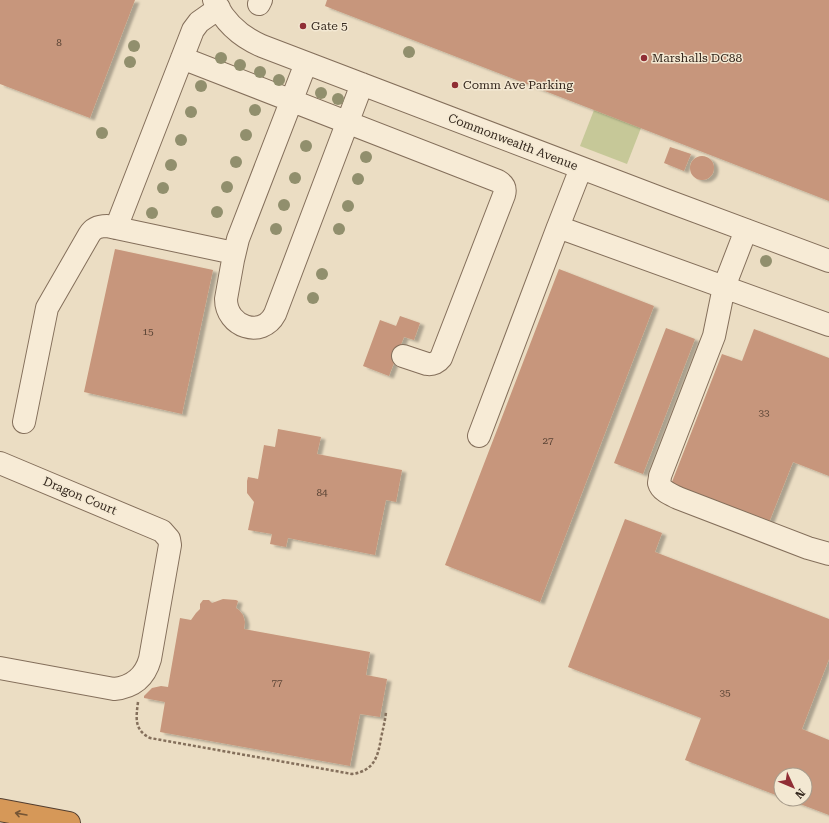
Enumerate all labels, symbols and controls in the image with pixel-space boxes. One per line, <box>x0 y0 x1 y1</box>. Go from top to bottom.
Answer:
place label: Gate 5 <box>311 19 348 33</box>
marker: Gate 5 <box>298 21 308 31</box>
house number: 8 <box>56 37 62 48</box>
place label: Marshalls DC88 <box>652 51 742 65</box>
marker: Marshalls DC88 <box>639 53 649 63</box>
place label: Comm Ave Parking <box>463 78 573 92</box>
marker: Comm Ave Parking <box>450 80 460 90</box>
street label: Commonwealth Avenue <box>446 111 580 173</box>
house number: 15 <box>142 326 154 337</box>
house number: 33 <box>758 407 770 418</box>
house number: 27 <box>542 435 554 446</box>
street label: Dragon Court <box>41 474 119 518</box>
house number: 84 <box>316 487 328 498</box>
house number: 77 <box>271 677 283 688</box>
house number: 35 <box>719 687 731 698</box>
north arrow <box>773 767 813 807</box>
text: N <box>792 786 807 802</box>
one-way arrow <box>14 810 27 818</box>

